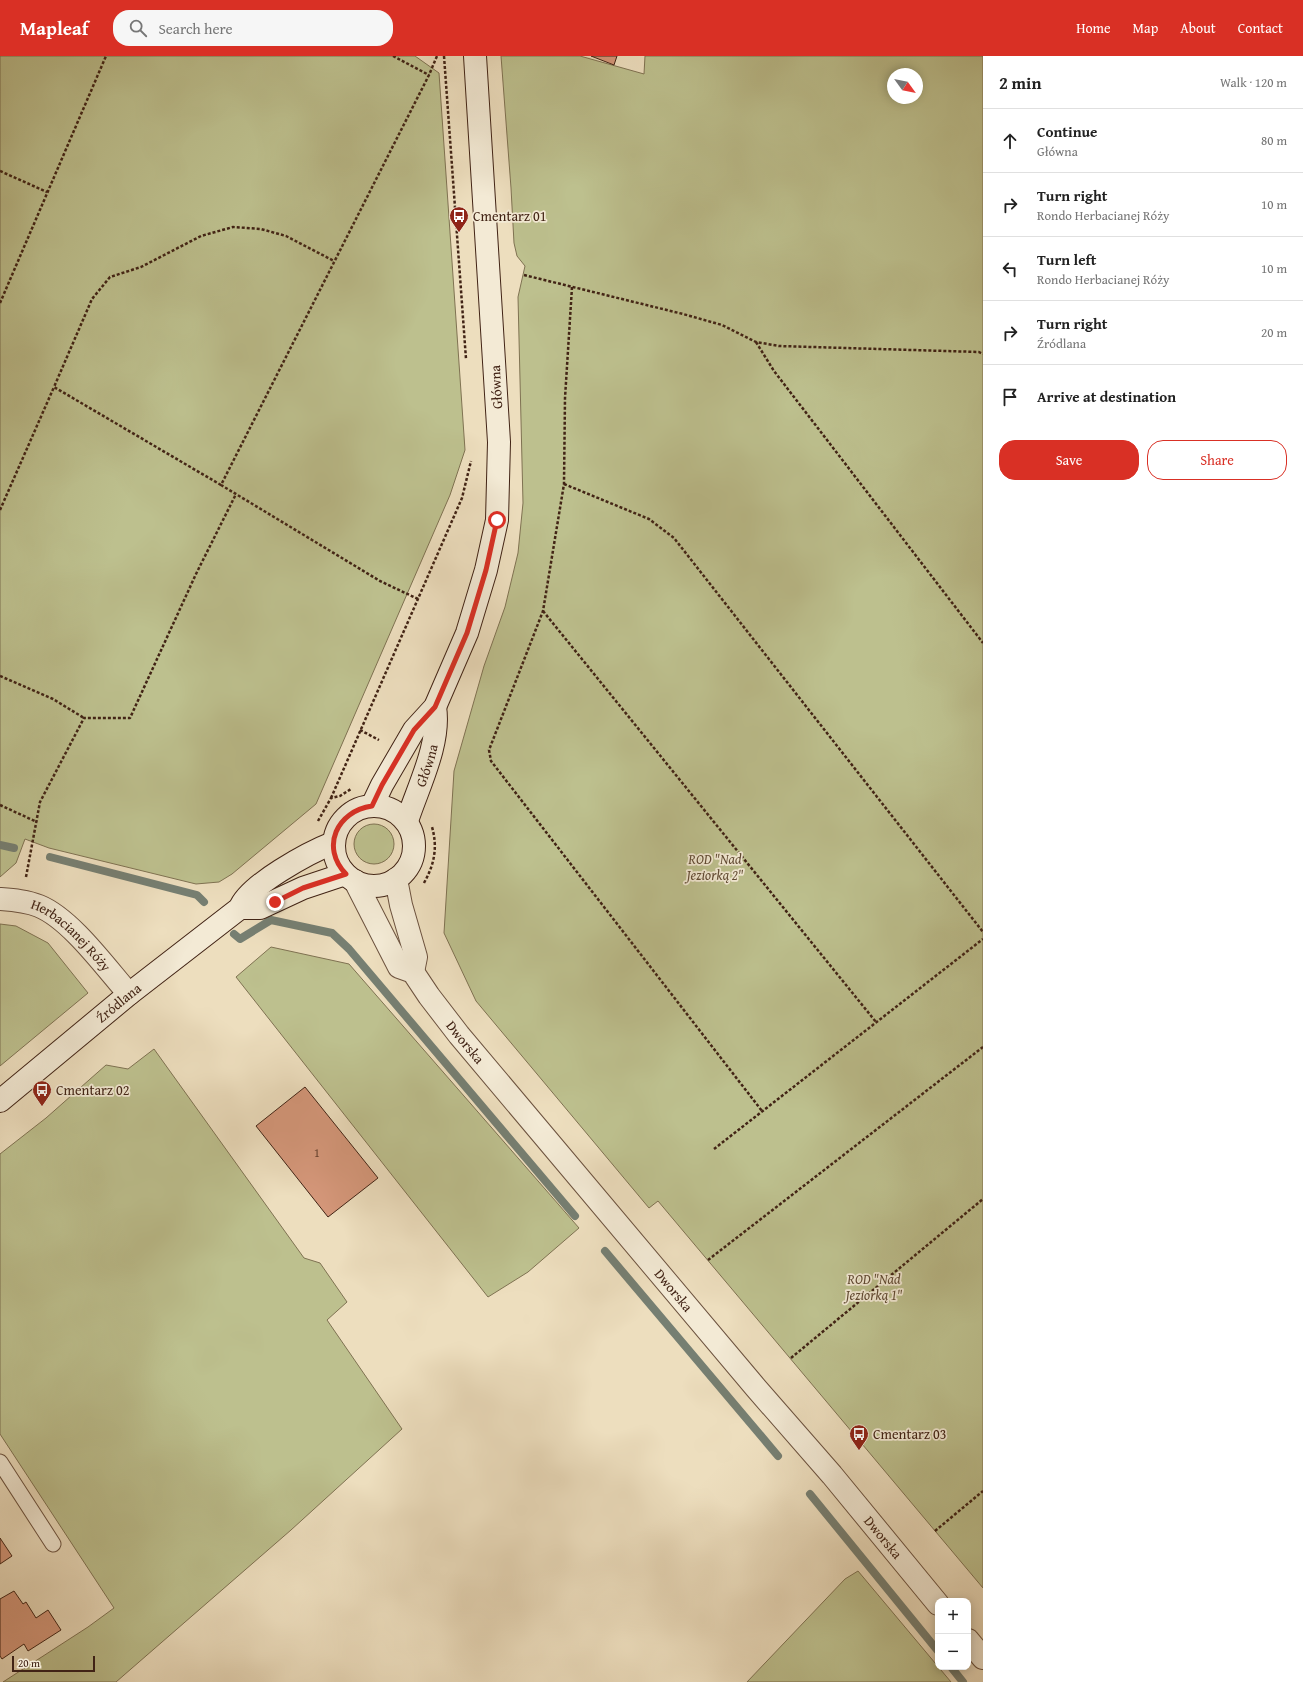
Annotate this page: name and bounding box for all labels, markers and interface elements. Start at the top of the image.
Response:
search box [113,10,393,46]
text: Mapleaf [20,14,89,42]
icon: search [127,17,149,39]
text: Search here [159,18,233,39]
text: Home [1076,18,1111,38]
text: Map [1133,18,1158,38]
text: About [1180,18,1216,38]
text: Contact [1238,18,1283,38]
north arrow [887,68,923,104]
text: 2 min [999,70,1041,95]
text: Walk · 120 m [1220,73,1287,92]
text: Continue [1037,121,1098,142]
icon: ahead [999,130,1021,152]
text: 80 m [1261,131,1287,150]
text: Główna [1037,142,1078,161]
text: Turn right [1037,185,1108,206]
icon: right [999,194,1021,216]
text: 10 m [1261,195,1287,214]
bus stop icon: Cmentarz 01 [448,205,470,233]
place label: Cmentarz 01 [473,206,547,226]
text: Rondo Herbacianej Róży [1037,206,1169,225]
text: Turn left [1037,249,1096,270]
icon: left [999,258,1021,280]
text: 10 m [1261,259,1287,278]
text: Rondo Herbacianej Róży [1037,270,1169,289]
text: Turn right [1037,313,1108,334]
icon: right [999,322,1021,344]
text: 20 m [1261,323,1287,342]
text: Źródlana [1037,334,1086,353]
street label: Główna [485,364,507,409]
icon: arrive [999,386,1021,408]
text: Arrive at destination [1037,386,1176,407]
button: Save [999,440,1139,480]
button: Share [1147,440,1287,480]
route start [488,511,506,529]
street label: Główna [410,742,443,790]
park label: ROD "Nad Jeziorką 2" [685,849,744,885]
route end [266,893,284,911]
street label: Herbacianej Róży [28,894,116,976]
street label: Źródlana [92,978,146,1027]
street label: Dworska [441,1016,489,1068]
bus stop icon: Cmentarz 02 [31,1079,53,1107]
place label: Cmentarz 02 [56,1080,130,1100]
house number: 1 [314,1144,320,1161]
street label: Dworska [650,1264,698,1316]
park label: ROD "Nad Jeziorką 1" [844,1269,903,1305]
bus stop icon: Cmentarz 03 [848,1423,870,1451]
place label: Cmentarz 03 [873,1424,947,1444]
street label: Dworska [859,1511,907,1563]
map controls [935,1598,971,1670]
button: + [935,1598,971,1634]
button: − [935,1634,971,1670]
scale bar [12,1654,95,1673]
text: 20 m [18,1655,40,1671]

